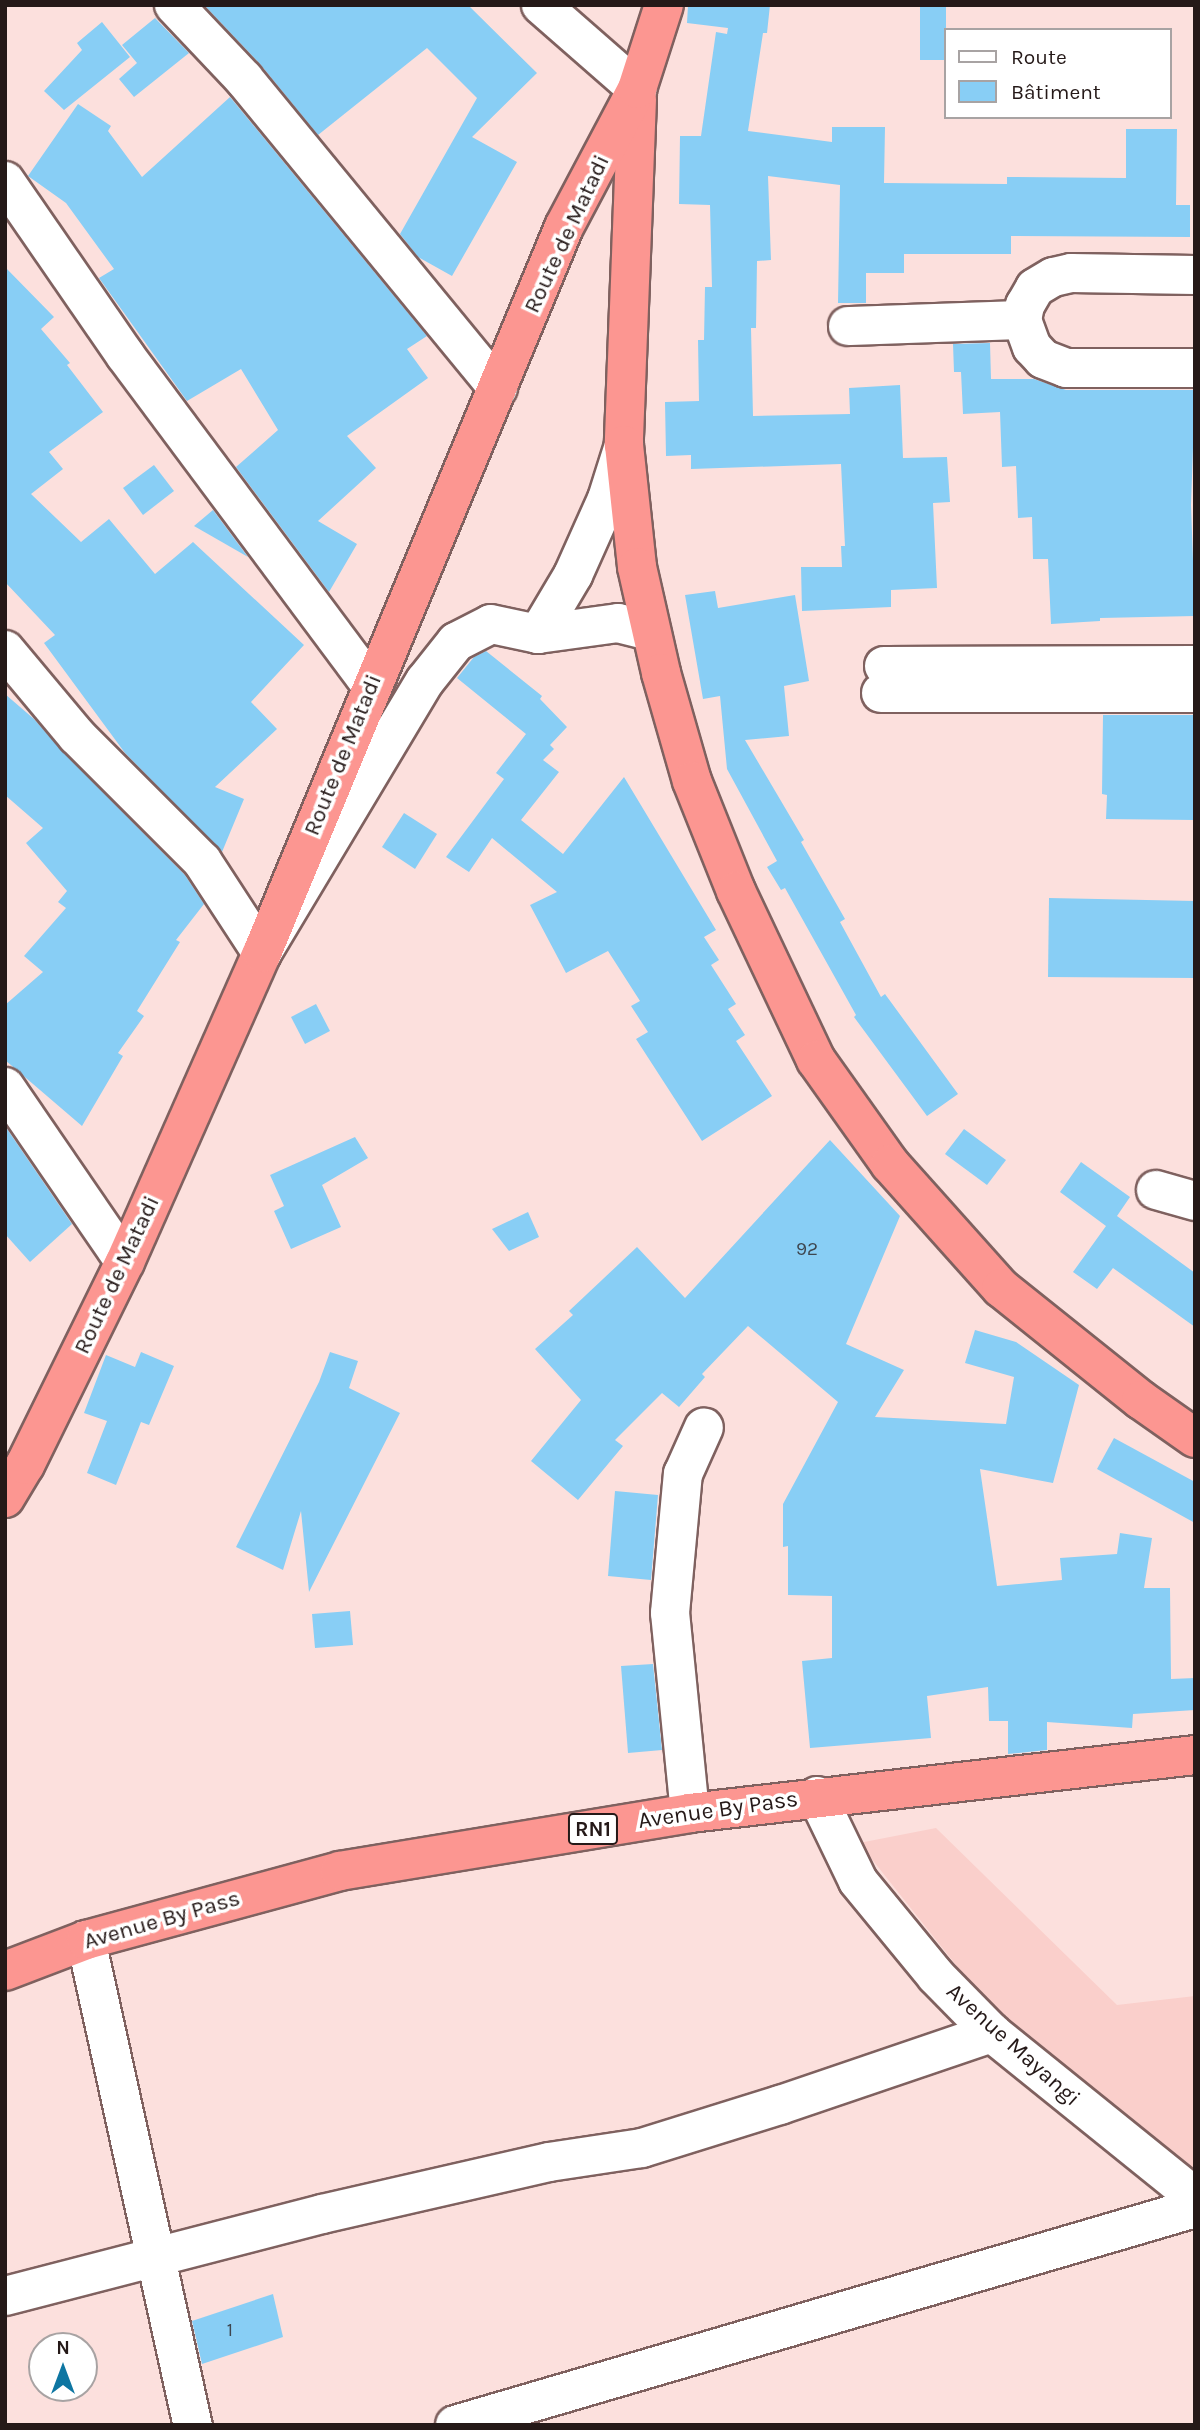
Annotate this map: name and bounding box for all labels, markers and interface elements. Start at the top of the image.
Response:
legend [944,28,1172,119]
text: Route [1011,45,1067,69]
text: Bâtiment [1011,80,1101,104]
street label: Route de Matadi [518,151,616,317]
street label: Route de Matadi [298,670,388,840]
street label: Route de Matadi [68,1192,166,1358]
house number: 92 [796,1239,818,1261]
street label: Avenue By Pass [636,1785,800,1835]
road number: RN1 [567,1812,619,1846]
street label: Avenue By Pass [81,1885,243,1955]
street label: Avenue Mayangi [940,1978,1086,2112]
house number: 1 [227,2320,233,2342]
north arrow [28,2332,98,2402]
text: N [56,2337,70,2359]

